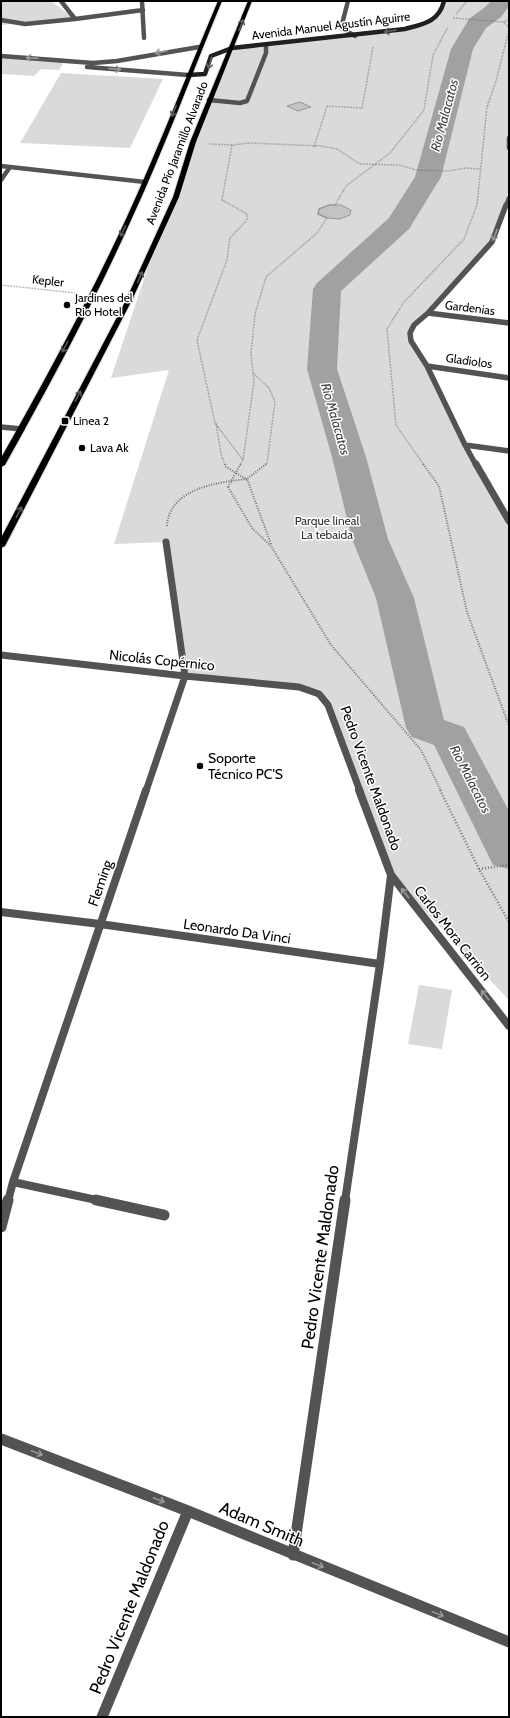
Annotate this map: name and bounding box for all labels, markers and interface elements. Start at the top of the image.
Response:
street label: Avenida Manuel Agustín Aguirre [251,8,411,43]
one-way arrow [237,19,245,31]
one-way arrow [384,27,397,35]
one-way arrow [154,48,167,56]
one-way arrow [26,55,39,62]
one-way arrow [205,56,213,69]
one-way arrow [108,66,121,73]
water label: Rio Malacatos [427,77,461,153]
street label: Avenida Pío Jaramillo Alvarado [142,79,211,227]
one-way arrow [169,105,177,117]
one-way arrow [119,224,126,236]
one-way arrow [491,228,499,240]
street label: Kepler [31,271,65,290]
one-way arrow [137,272,144,284]
place label: Jardines del Rio Hotel [74,290,133,319]
street label: Gardenias [444,297,496,318]
marker: Jardines del Rio Hotel [62,300,72,310]
one-way arrow [61,341,68,353]
street label: Gladiolos [445,350,493,371]
water label: Rio Malacatos [318,381,354,457]
one-way arrow [75,390,83,402]
place label: Linea 2 [73,413,109,428]
marker: Linea 2 [60,416,70,426]
place label: Lava Ak [90,440,129,455]
marker: Lava Ak [77,443,87,453]
one-way arrow [16,506,23,518]
park label: Parque lineal La tebaida [295,513,360,542]
street label: Nicolás Copérnico [108,646,216,675]
street label: Pedro Vicente Maldonado [336,703,406,853]
water label: Rio Malacatos [447,742,495,816]
place label: Soporte Técnico PC'S [208,749,283,783]
marker: Soporte Técnico PC'S [195,761,205,771]
street label: Fleming [84,857,117,909]
street label: Carlos Mora Carrion [410,882,496,984]
one-way arrow [401,887,409,898]
street label: Leonardo Da Vinci [182,915,292,947]
one-way arrow [481,990,489,1001]
street label: Pedro Vicente Maldonado [297,1164,343,1350]
one-way arrow [31,1449,43,1457]
one-way arrow [152,1496,164,1504]
street label: Adam Smith [217,1497,307,1551]
street label: Pedro Vicente Maldonado [85,1517,173,1697]
one-way arrow [311,1562,323,1569]
one-way arrow [432,1610,444,1618]

